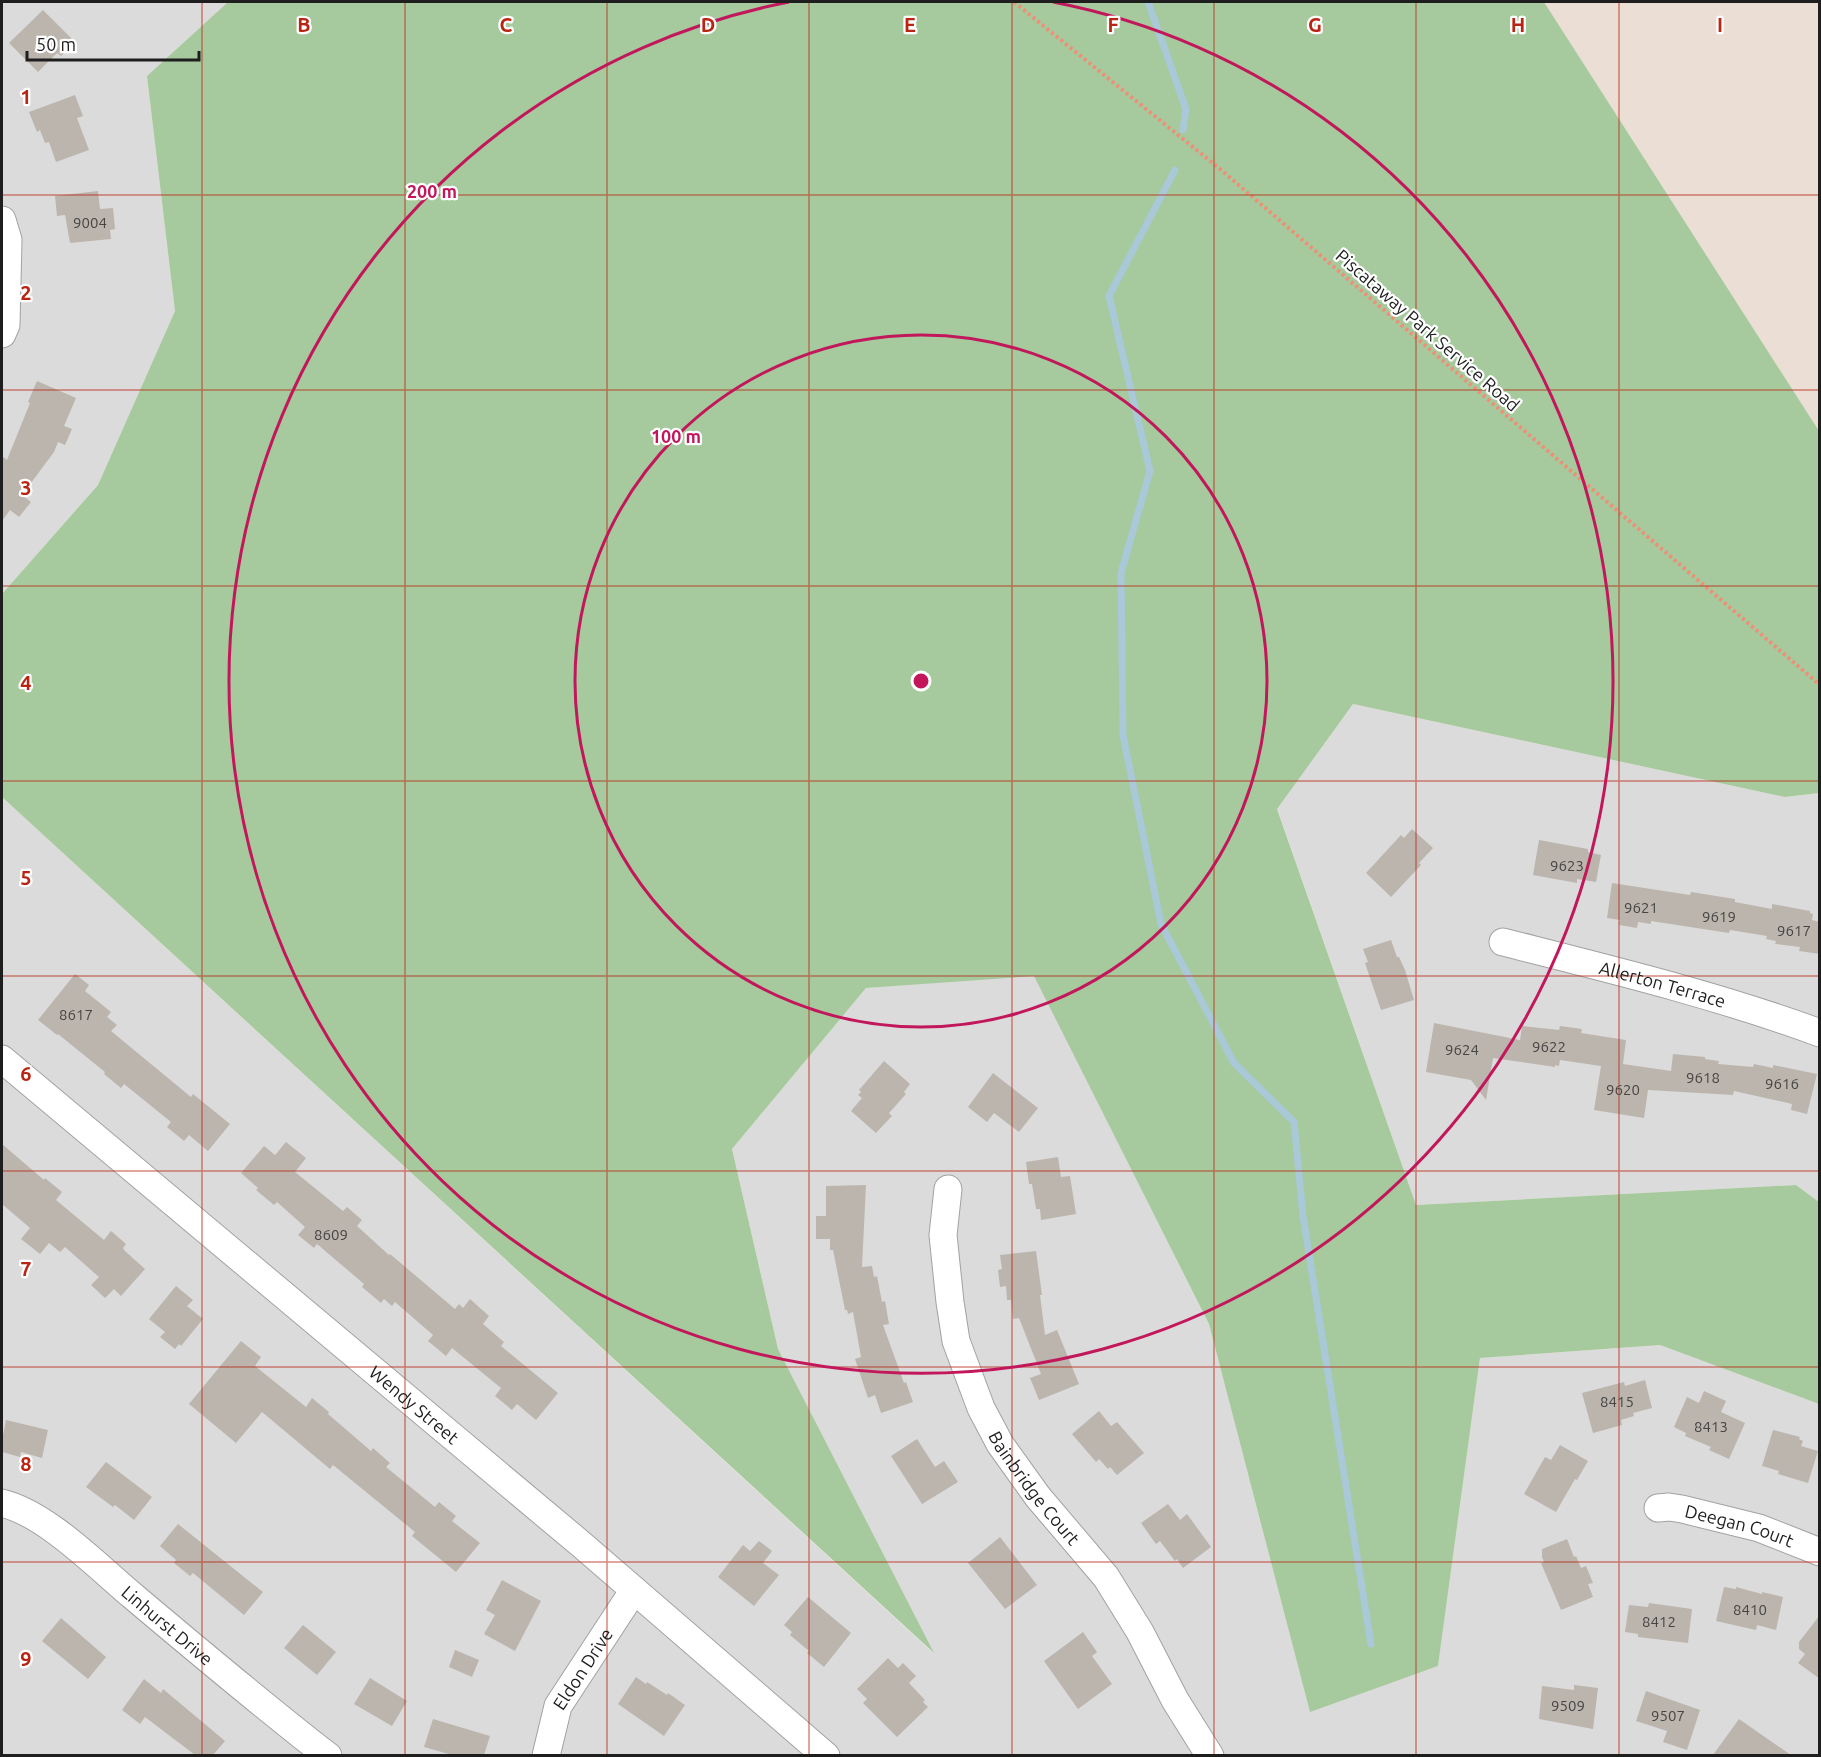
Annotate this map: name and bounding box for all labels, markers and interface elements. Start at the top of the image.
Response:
text: B [297,13,311,36]
text: C [500,13,513,36]
text: D [701,13,715,36]
text: E [904,13,916,36]
text: F [1107,13,1119,36]
text: G [1308,13,1322,36]
text: H [1511,13,1525,36]
text: I [1717,13,1723,36]
scale bar [27,24,200,62]
text: 50 m [36,34,76,54]
text: 1 [20,85,32,108]
text: 200 m [407,181,457,201]
house number: 9004 [73,214,107,231]
street label: Piscataway Park Service Road [1332,245,1524,415]
text: 2 [20,281,32,304]
text: 100 m [651,426,701,446]
text: 3 [20,476,32,499]
text: 4 [20,671,32,694]
centre of rings [911,671,931,691]
house number: 9623 [1550,857,1584,874]
text: 5 [20,866,32,889]
house number: 9621 [1624,899,1658,916]
house number: 9619 [1702,908,1736,925]
house number: 9617 [1777,922,1811,939]
street label: Allerton Terrace [1597,957,1728,1011]
house number: 8617 [59,1006,93,1023]
house number: 9622 [1532,1038,1566,1055]
house number: 9624 [1445,1041,1479,1058]
text: 6 [20,1062,32,1085]
house number: 9618 [1686,1069,1720,1086]
house number: 9616 [1765,1075,1799,1092]
house number: 9620 [1606,1081,1640,1098]
house number: 8609 [314,1226,348,1243]
text: 7 [20,1257,32,1280]
street label: Wendy Street [366,1361,463,1448]
house number: 8415 [1600,1393,1634,1410]
house number: 8413 [1694,1418,1728,1435]
street label: Bainbridge Court [985,1428,1084,1549]
text: 8 [20,1452,32,1475]
street label: Deegan Court [1683,1500,1797,1551]
street label: Linhurst Drive [118,1581,217,1669]
house number: 8410 [1733,1601,1767,1618]
house number: 8412 [1642,1613,1676,1630]
street label: Eldon Drive [549,1624,616,1713]
text: 9 [20,1647,32,1670]
house number: 9509 [1551,1697,1585,1714]
house number: 9507 [1651,1707,1685,1724]

